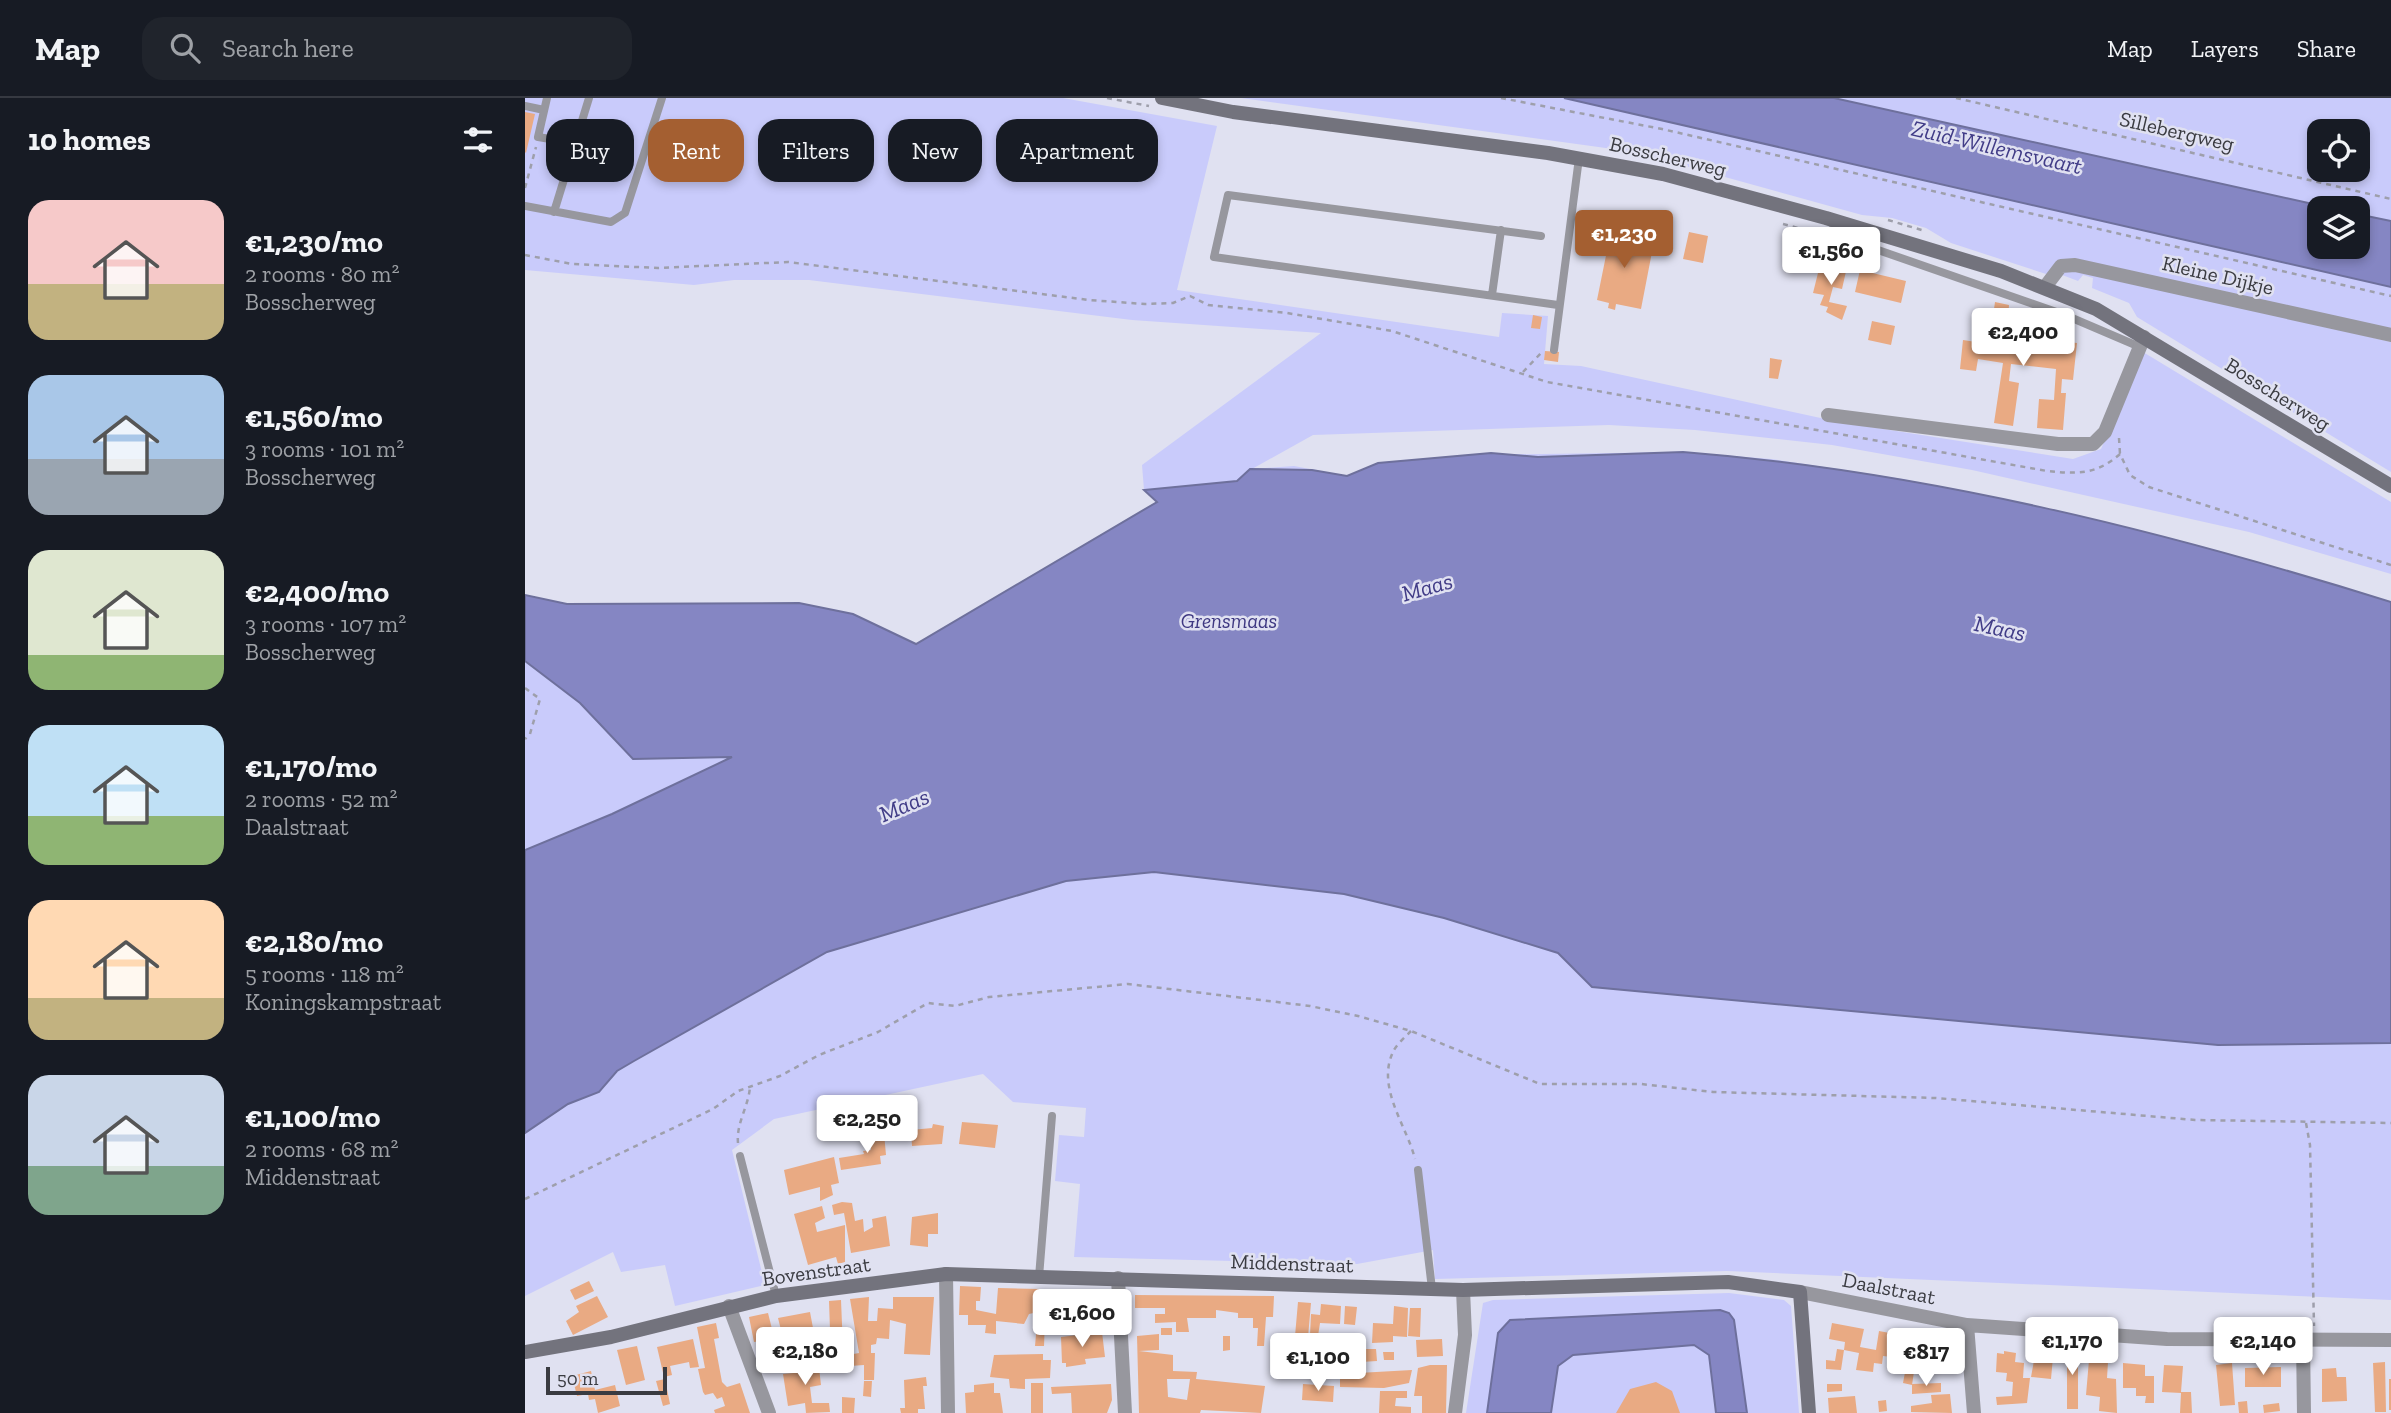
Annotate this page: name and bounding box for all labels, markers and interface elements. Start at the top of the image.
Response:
search box [142,17,632,80]
text: Map [35,29,100,68]
icon: search [166,29,204,67]
text: Search here [222,32,354,64]
text: Map [2107,34,2153,63]
text: Layers [2191,34,2259,63]
text: Share [2297,34,2356,63]
street label: Sillebergweg [2117,106,2237,156]
water label: Zuid-Willemsvaart [1909,114,2085,180]
chip: Buy [546,119,634,182]
chip: Rent [648,119,744,182]
chip: Filters [758,119,874,182]
chip: New [888,119,982,182]
chip: Apartment [996,119,1158,182]
map controls [2307,119,2370,259]
button: locate [2307,119,2370,182]
icon: filters [459,121,497,159]
text: 10 homes [28,122,151,158]
street label: Bosscherweg [1607,130,1729,182]
button: layers [2307,196,2370,259]
pin: €1,230 [1567,211,1681,270]
text: €1,230 [1591,219,1657,247]
text: €1,230/mo [245,224,383,260]
icon: home [84,228,168,312]
pin: €1,560 [1774,228,1888,287]
text: €1,560 [1798,236,1864,264]
street label: Kleine Dijkje [2160,250,2276,301]
text: 2 rooms · 80 m² [245,260,399,288]
text: Bosscherweg [245,288,376,316]
pin: €2,400 [1966,308,2080,368]
text: €2,400 [1988,317,2058,345]
street label: Bosscherweg [2221,352,2336,436]
text: €1,560/mo [245,399,383,435]
icon: home [84,403,168,487]
text: 3 rooms · 101 m² [245,435,404,463]
text: Bosscherweg [245,463,376,491]
water label: Maas [1398,566,1456,608]
text: €2,400/mo [245,574,389,610]
icon: home [84,578,168,662]
park label: Grensmaas [1181,608,1277,633]
water label: Maas [1972,609,2028,647]
text: 3 rooms · 107 m² [245,610,406,638]
text: Bosscherweg [245,638,376,666]
text: €1,170/mo [245,749,377,785]
icon: home [84,753,168,837]
water label: Maas [875,782,933,828]
text: 2 rooms · 52 m² [245,785,397,813]
text: Daalstraat [245,813,348,841]
text: €2,180/mo [245,924,383,960]
icon: home [84,928,168,1012]
text: 5 rooms · 118 m² [245,960,404,988]
text: Koningskampstraat [245,988,441,1016]
pin: €2,250 [810,1096,924,1155]
text: €1,100/mo [245,1099,380,1135]
icon: home [84,1103,168,1187]
text: €2,250 [833,1104,901,1132]
text: 2 rooms · 68 m² [245,1135,398,1163]
text: Middenstraat [245,1163,380,1191]
street label: Middenstraat [1230,1248,1354,1278]
street label: Bovenstraat [760,1251,872,1291]
street label: Daalstraat [1840,1267,1938,1309]
pin: €1,600 [1025,1290,1139,1349]
text: €1,600 [1049,1298,1115,1326]
pin: €1,170 [2015,1318,2129,1377]
pin: €2,140 [2206,1318,2320,1377]
text: €1,170 [2041,1326,2103,1354]
text: €2,140 [2230,1326,2296,1354]
pin: €2,180 [748,1328,862,1387]
pin: €817 [1885,1328,1967,1388]
pin: €1,100 [1261,1334,1375,1393]
text: €2,180 [772,1336,838,1364]
text: €817 [1903,1337,1949,1365]
text: €1,100 [1286,1342,1350,1370]
scale bar [546,1364,667,1396]
text: 50 m [557,1367,598,1390]

